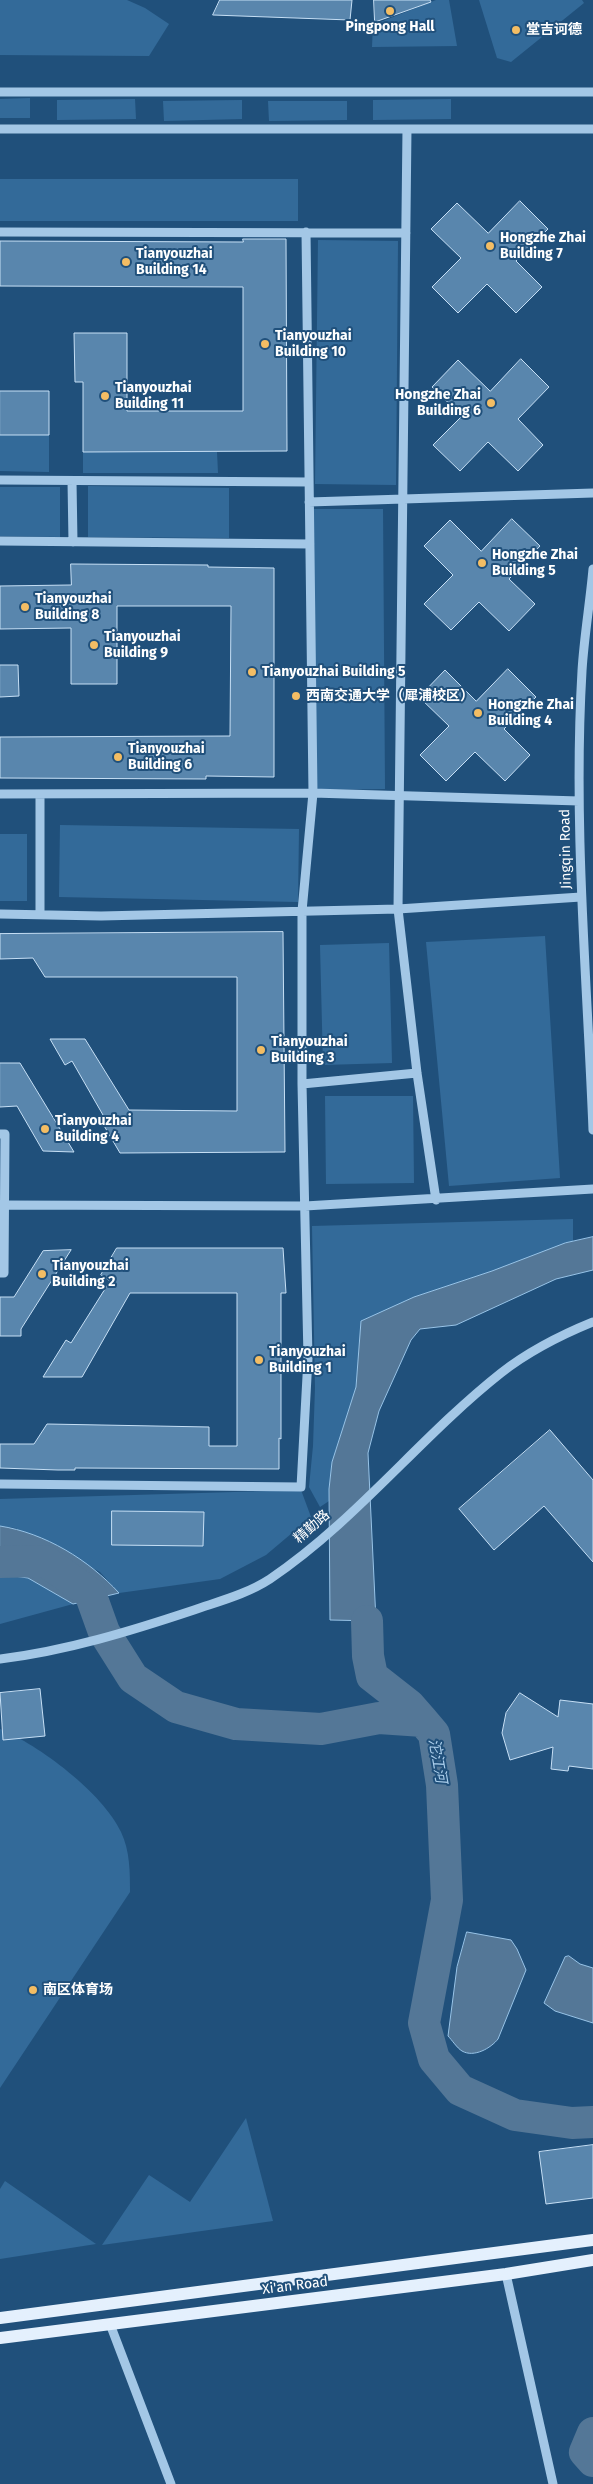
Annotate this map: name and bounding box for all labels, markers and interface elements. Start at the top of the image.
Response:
marker: Pingpong Hall [384,5,396,17]
place label: Pingpong Hall [346,19,434,35]
place label: 堂吉诃德 [526,22,582,38]
marker: 堂吉诃德 [510,24,522,36]
place label: Hongzhe Zhai Building 7 [500,230,586,262]
marker: Hongzhe Zhai Building 7 [484,240,496,252]
place label: Tianyouzhai Building 14 [136,246,213,278]
marker: Tianyouzhai Building 14 [120,256,132,268]
place label: Tianyouzhai Building 10 [275,328,352,361]
marker: Tianyouzhai Building 10 [259,338,271,350]
place label: Tianyouzhai Building 11 [115,380,192,412]
place label: Hongzhe Zhai Building 6 [395,387,481,420]
marker: Tianyouzhai Building 11 [99,390,111,402]
marker: Hongzhe Zhai Building 6 [485,397,497,409]
place label: Hongzhe Zhai Building 5 [492,547,578,580]
marker: Hongzhe Zhai Building 5 [476,557,488,569]
place label: Tianyouzhai Building 8 [35,591,112,624]
marker: Tianyouzhai Building 8 [19,601,31,613]
place label: Tianyouzhai Building 9 [104,629,181,662]
marker: Tianyouzhai Building 9 [88,639,100,651]
place label: Tianyouzhai Building 5 [262,664,406,680]
marker: Tianyouzhai Building 5 [246,666,258,678]
place label: 西南交通大学（犀浦校区） [306,688,474,704]
marker: 西南交通大学（犀浦校区） [290,690,302,702]
place label: Hongzhe Zhai Building 4 [488,697,574,730]
marker: Hongzhe Zhai Building 4 [472,707,484,719]
place label: Tianyouzhai Building 6 [128,741,205,774]
marker: Tianyouzhai Building 6 [112,751,124,763]
street label: Jingqin Road [557,809,575,889]
place label: Tianyouzhai Building 3 [271,1034,348,1066]
marker: Tianyouzhai Building 3 [255,1044,267,1056]
place label: Tianyouzhai Building 4 [55,1113,132,1146]
marker: Tianyouzhai Building 4 [39,1123,51,1135]
place label: Tianyouzhai Building 2 [52,1258,129,1290]
marker: Tianyouzhai Building 2 [36,1268,48,1280]
place label: Tianyouzhai Building 1 [269,1344,346,1376]
marker: Tianyouzhai Building 1 [253,1354,265,1366]
street label: 精勤路 [291,1507,333,1547]
water label: 沱江河 [424,1737,450,1785]
place label: 南区体育场 [43,1982,113,1998]
marker: 南区体育场 [27,1984,39,1996]
street label: Xi'an Road [261,2274,329,2298]

